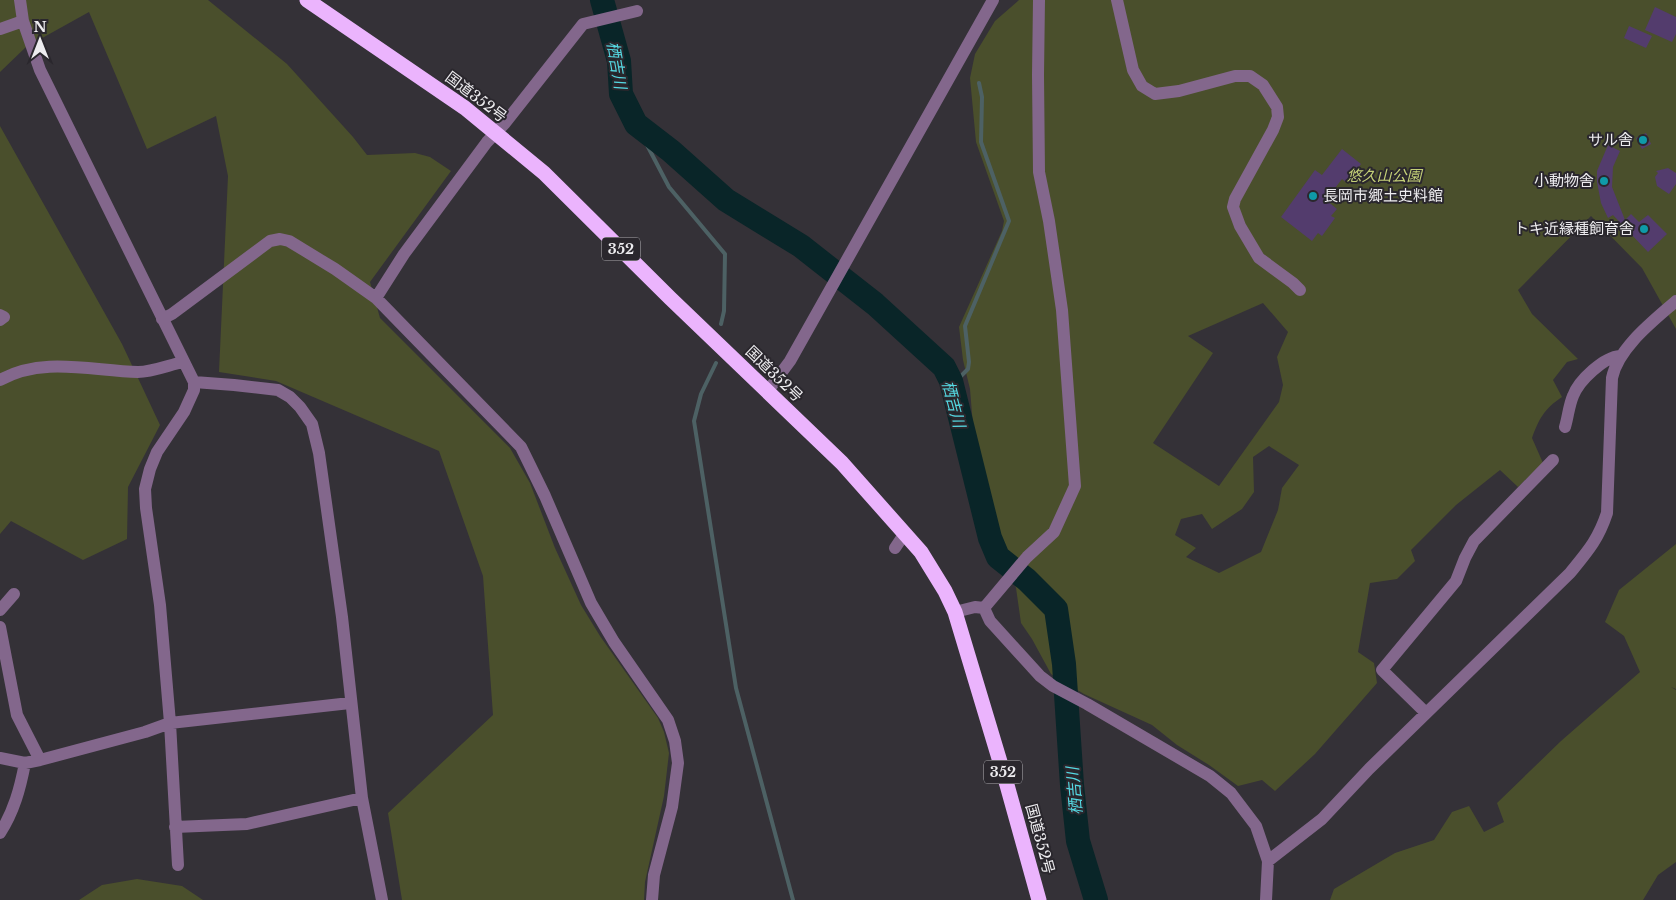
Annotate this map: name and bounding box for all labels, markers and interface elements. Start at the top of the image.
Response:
north arrow [15,15,65,65]
text: N [33,18,47,36]
water label: 栖吉川 [603,40,631,92]
street label: 国道352号 [442,67,511,126]
place label: サル舎 [1588,130,1633,149]
marker: サル舎 [1637,134,1649,146]
park label: 悠久山公園 [1346,166,1423,185]
place label: 小動物舎 [1534,171,1594,190]
marker: 小動物舎 [1598,175,1610,187]
place label: 長岡市郷土史料館 [1323,186,1443,205]
marker: 長岡市郷土史料館 [1307,190,1319,202]
place label: トキ近縁種飼育舎 [1514,219,1634,238]
marker: トキ近縁種飼育舎 [1638,223,1650,235]
road number: 352 [602,238,640,260]
street label: 国道352号 [742,342,807,405]
water label: 栖吉川 [938,378,970,432]
road number: 352 [984,760,1022,784]
water label: 栖吉川 [1062,764,1086,816]
street label: 国道352号 [1022,802,1059,876]

